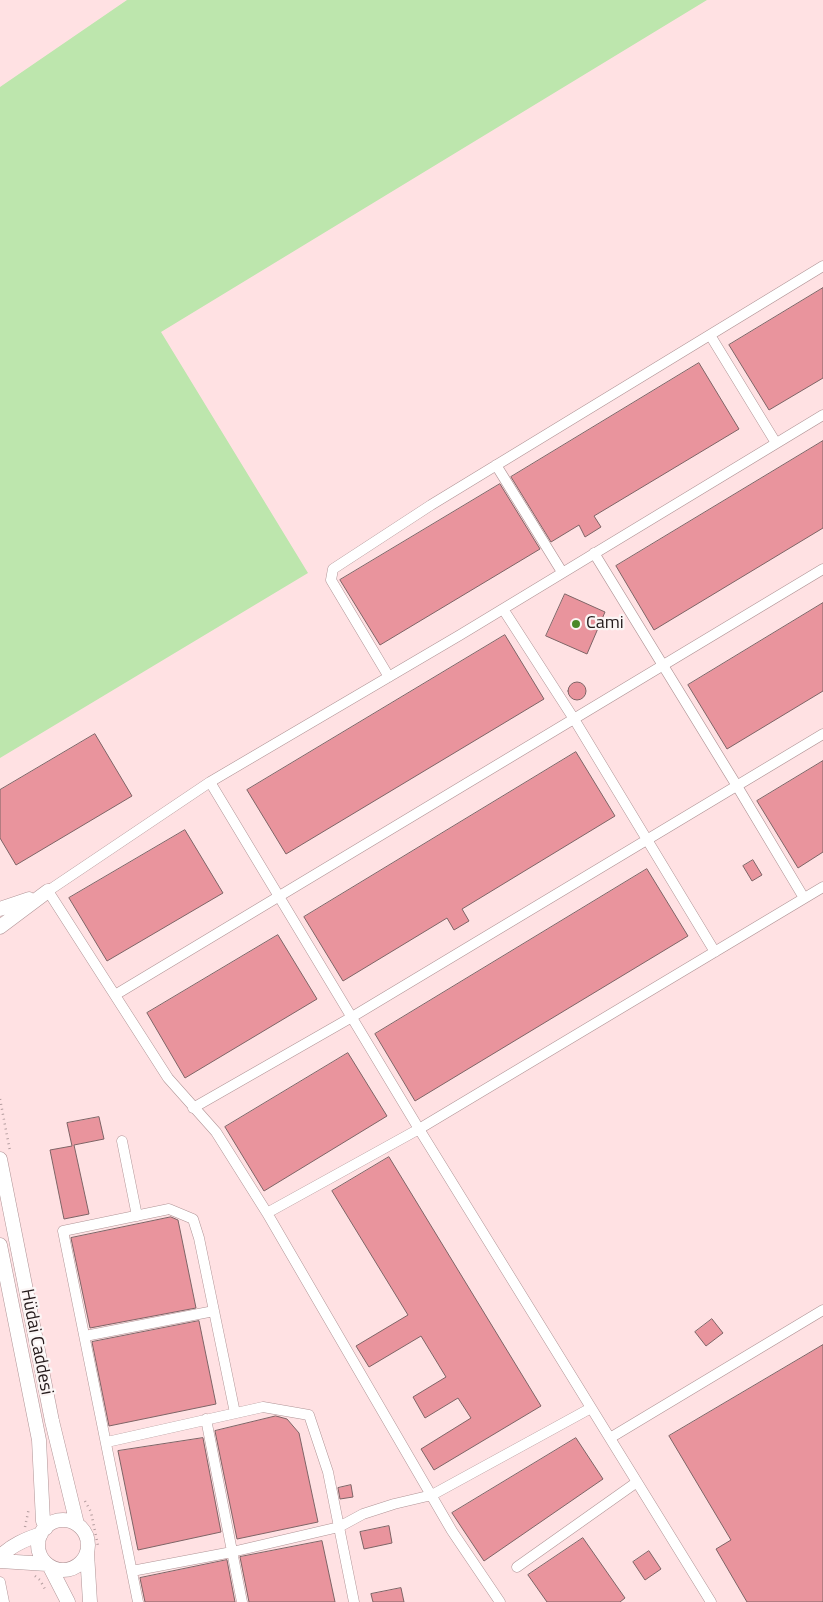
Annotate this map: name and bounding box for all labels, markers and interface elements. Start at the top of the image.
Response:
place label: Cami [586,613,624,635]
marker: Cami [570,618,582,630]
street label: Hüdai Caddesi [15,1287,57,1397]

